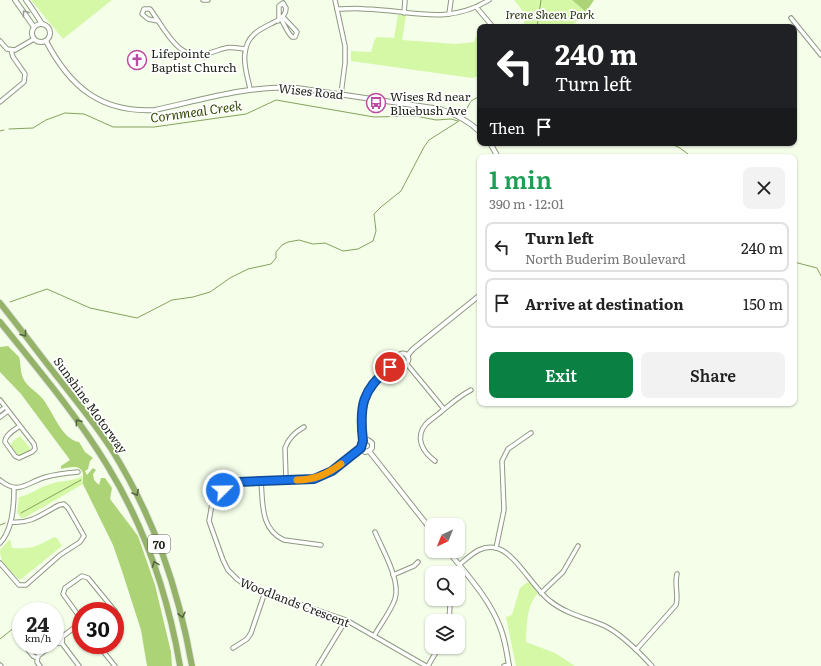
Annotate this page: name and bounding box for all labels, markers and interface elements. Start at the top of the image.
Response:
park label: Irene Sheen Park [505,5,595,23]
one-way arrow [22,10,30,17]
text: 240 m [555,32,638,74]
icon: left [489,40,541,92]
place label: Lifepointe Baptist Church [151,44,237,76]
church icon: Lifepointe Baptist Church [126,49,148,71]
text: Turn left [555,70,632,97]
street label: Wises Road [278,79,345,103]
place label: Wises Rd near Bluebush Ave [390,87,471,119]
bus stop icon: Wises Rd near Bluebush Ave [365,92,387,114]
water label: Cornmeal Creek [149,95,244,127]
text: Then [489,116,525,139]
icon: arrive [533,116,555,138]
text: 1 min [489,161,552,196]
button: close [743,167,785,209]
text: 390 m · 12:01 [489,194,564,213]
text: Turn left [525,226,594,249]
icon: left [491,236,513,258]
text: 240 m [741,236,783,259]
text: North Buderim Boulevard [525,249,686,268]
icon: arrive [491,292,513,314]
text: Arrive at destination [525,292,684,315]
text: 150 m [743,292,783,315]
one-way arrow [19,329,26,336]
pin [373,350,407,384]
button: Exit [489,352,633,398]
button: Share [641,352,785,398]
street label: Sunshine Motorway [50,353,132,457]
icon: arrive [379,356,401,378]
one-way arrow [76,420,83,427]
position arrow [202,469,244,511]
one-way arrow [132,489,139,496]
north arrow [425,518,465,558]
map controls [425,518,465,654]
road number: 70 [148,535,170,553]
one-way arrow [151,561,159,568]
button: search [425,566,465,606]
street label: Woodlands Crescent [237,573,353,631]
speed limit sign: 30 [72,602,124,654]
text: 24 [27,608,49,638]
one-way arrow [178,611,186,618]
button: layers [425,614,465,654]
text: km/h [25,630,51,645]

